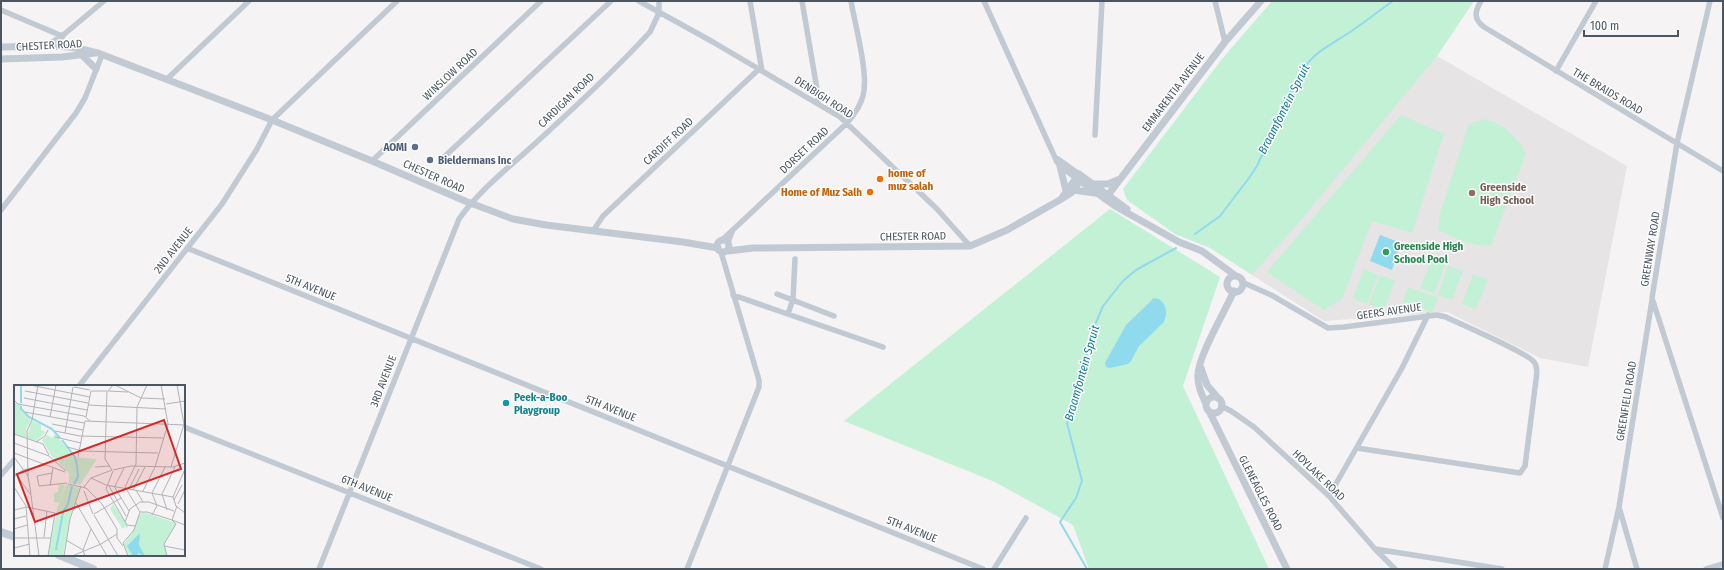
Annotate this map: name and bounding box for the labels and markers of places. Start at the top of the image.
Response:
place label: AOMI [382,141,407,154]
marker: AOMI [410,142,420,152]
place label: Bieldermans Inc [438,154,512,167]
marker: Bieldermans Inc [425,155,435,165]
place label: home of muz salah [888,167,934,193]
marker: home of muz salah [875,174,885,184]
place label: Greenside High School [1480,181,1535,207]
place label: Home of Muz Salh [781,186,862,199]
marker: Home of Muz Salh [865,187,875,197]
marker: Greenside High School [1467,188,1477,198]
place label: Greenside High School Pool [1394,240,1464,266]
marker: Greenside High School Pool [1381,247,1391,257]
place label: Peek-a-Boo Playgroup [514,391,568,417]
marker: Peek-a-Boo Playgroup [501,398,511,408]

